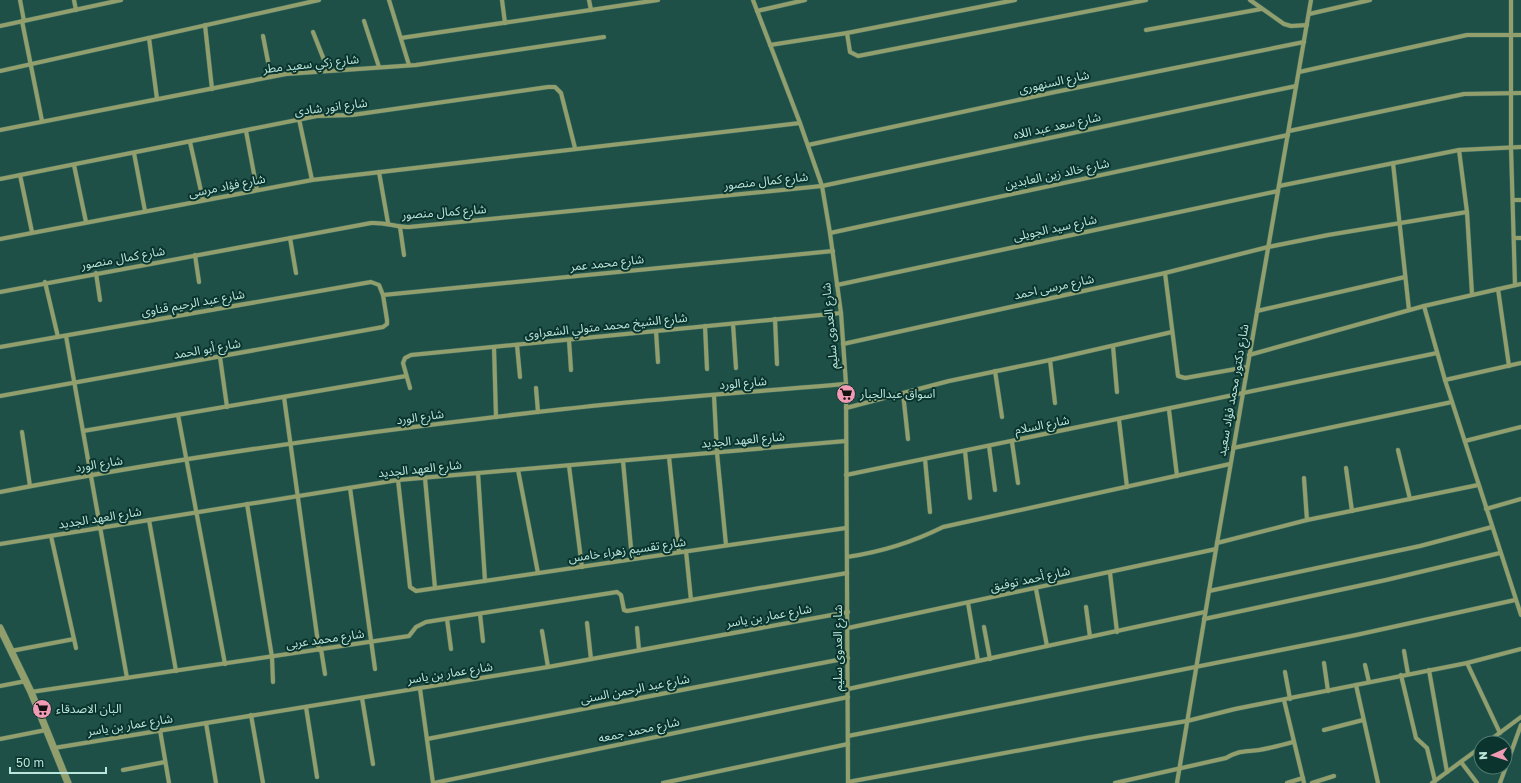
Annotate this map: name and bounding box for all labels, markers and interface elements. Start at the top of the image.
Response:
street label: شارع زكي سعيد مطر [261,51,360,79]
street label: شارع السنهورى [1017,67,1091,98]
street label: شارع انور شادى [294,95,368,120]
street label: شارع سعد عبد اللاه [1012,109,1102,144]
street label: شارع خالد زين العابدين [1003,155,1111,194]
street label: شارع كمال منصور [722,169,809,194]
street label: شارع فؤاد مرسى [187,171,267,202]
street label: شارع كمال منصور [400,201,487,224]
street label: شارع سيد الجويلى [1012,211,1098,246]
street label: شارع كمال منصور [79,243,166,274]
street label: شارع محمد عمر [568,251,645,276]
street label: شارع مرسى احمد [1012,271,1096,304]
street label: شارع العدوى سليم [818,282,843,370]
street label: شارع عبد الرحيم قناوى [140,286,246,321]
street label: شارع الشيخ محمد متولي الشعراوى [524,309,688,344]
street label: شارع دكتور محمد فؤاد سعيد [1213,323,1253,458]
street label: شارع أبو الحمد [172,335,242,364]
street label: شارع الورد [718,373,768,394]
supermarket icon: اسواق عبدالجبار [835,383,857,405]
place label: اسواق عبدالجبار [859,386,935,401]
street label: شارع الورد [395,406,445,429]
street label: شارع السلام [1013,412,1071,439]
street label: شارع العهد الجديد [700,428,786,453]
street label: شارع الورد [74,452,124,477]
street label: شارع العهد الجديد [377,457,463,482]
street label: شارع العهد الجديد [57,504,143,533]
street label: شارع تقسيم زهراء خامس [567,534,687,567]
street label: شارع أحمد توفيق [989,563,1072,596]
street label: شارع عمار بن ياسر [724,601,813,633]
street label: شارع العدوى سليم [830,605,847,691]
street label: شارع محمد عربى [285,626,365,653]
street label: شارع عمار بن ياسر [405,658,494,689]
street label: شارع عبد الرحمن السنى [579,671,691,708]
supermarket icon: البان الاصدقاء [31,698,53,720]
place label: البان الاصدقاء [56,701,122,716]
street label: شارع عمار بن ياسر [85,710,174,741]
street label: شارع محمد جمعه [597,714,681,747]
north arrow [1473,735,1513,775]
scale bar [10,749,106,775]
text: N [1476,751,1489,760]
text: 50 m [16,755,44,770]

